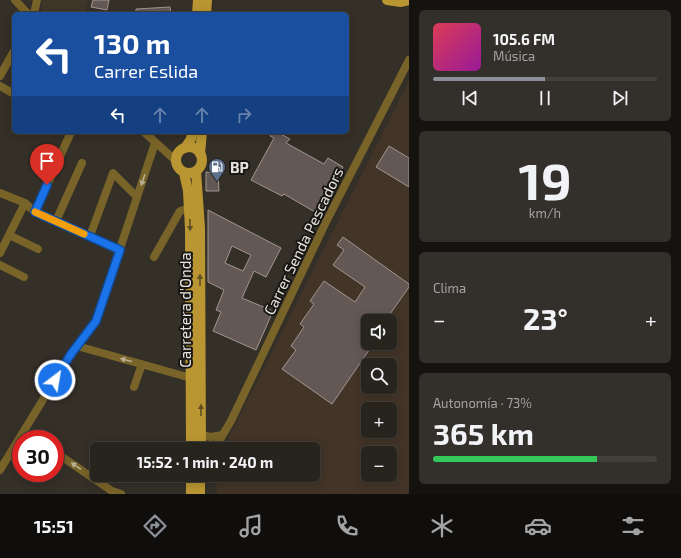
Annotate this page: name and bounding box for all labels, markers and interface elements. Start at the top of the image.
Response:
text: 130 m [94,26,170,60]
icon: left [28,28,80,80]
text: 105.6 FM [493,30,555,48]
text: Música [493,48,535,64]
text: Carrer Eslida [94,60,198,82]
icon: previous [459,87,481,109]
icon: pause [534,87,556,109]
icon: next [609,87,631,109]
icon: left [107,104,129,126]
icon: ahead [149,104,171,126]
icon: ahead [191,104,213,126]
icon: right [233,104,255,126]
pin [30,144,64,185]
text: 19 [518,148,572,210]
icon: arrive [36,150,58,172]
fuel station icon: BP [207,157,227,182]
place label: BP [230,158,249,176]
street label: Carrer Senda Pescadors [259,164,347,318]
one-way arrow [139,174,145,186]
text: km/h [529,205,561,221]
one-way arrow [187,219,193,232]
street label: Carretera d'Onda [176,252,194,368]
one-way arrow [197,273,203,286]
text: Clima [433,280,466,296]
text: 23° [523,300,568,336]
text: − [433,306,446,332]
text: + [645,306,657,332]
map controls [361,314,397,482]
button: sound [361,314,397,350]
one-way arrow [120,357,132,363]
button: search [361,358,397,394]
position arrow [34,359,76,401]
text: Autonomía · 73% [433,395,532,411]
button: + [361,402,397,438]
one-way arrow [198,403,204,416]
text: 365 km [433,415,534,451]
speed limit sign: 30 [12,430,64,482]
button: − [361,446,397,482]
text: 15:52 · 1 min · 240 m [137,453,273,471]
one-way arrow [70,463,82,470]
icon: directions [141,512,169,540]
icon: music [237,512,265,540]
icon: phone [333,512,361,540]
icon: climate [428,512,456,540]
icon: car [524,512,552,540]
icon: filters [619,512,647,540]
text: 15:51 [34,515,74,537]

